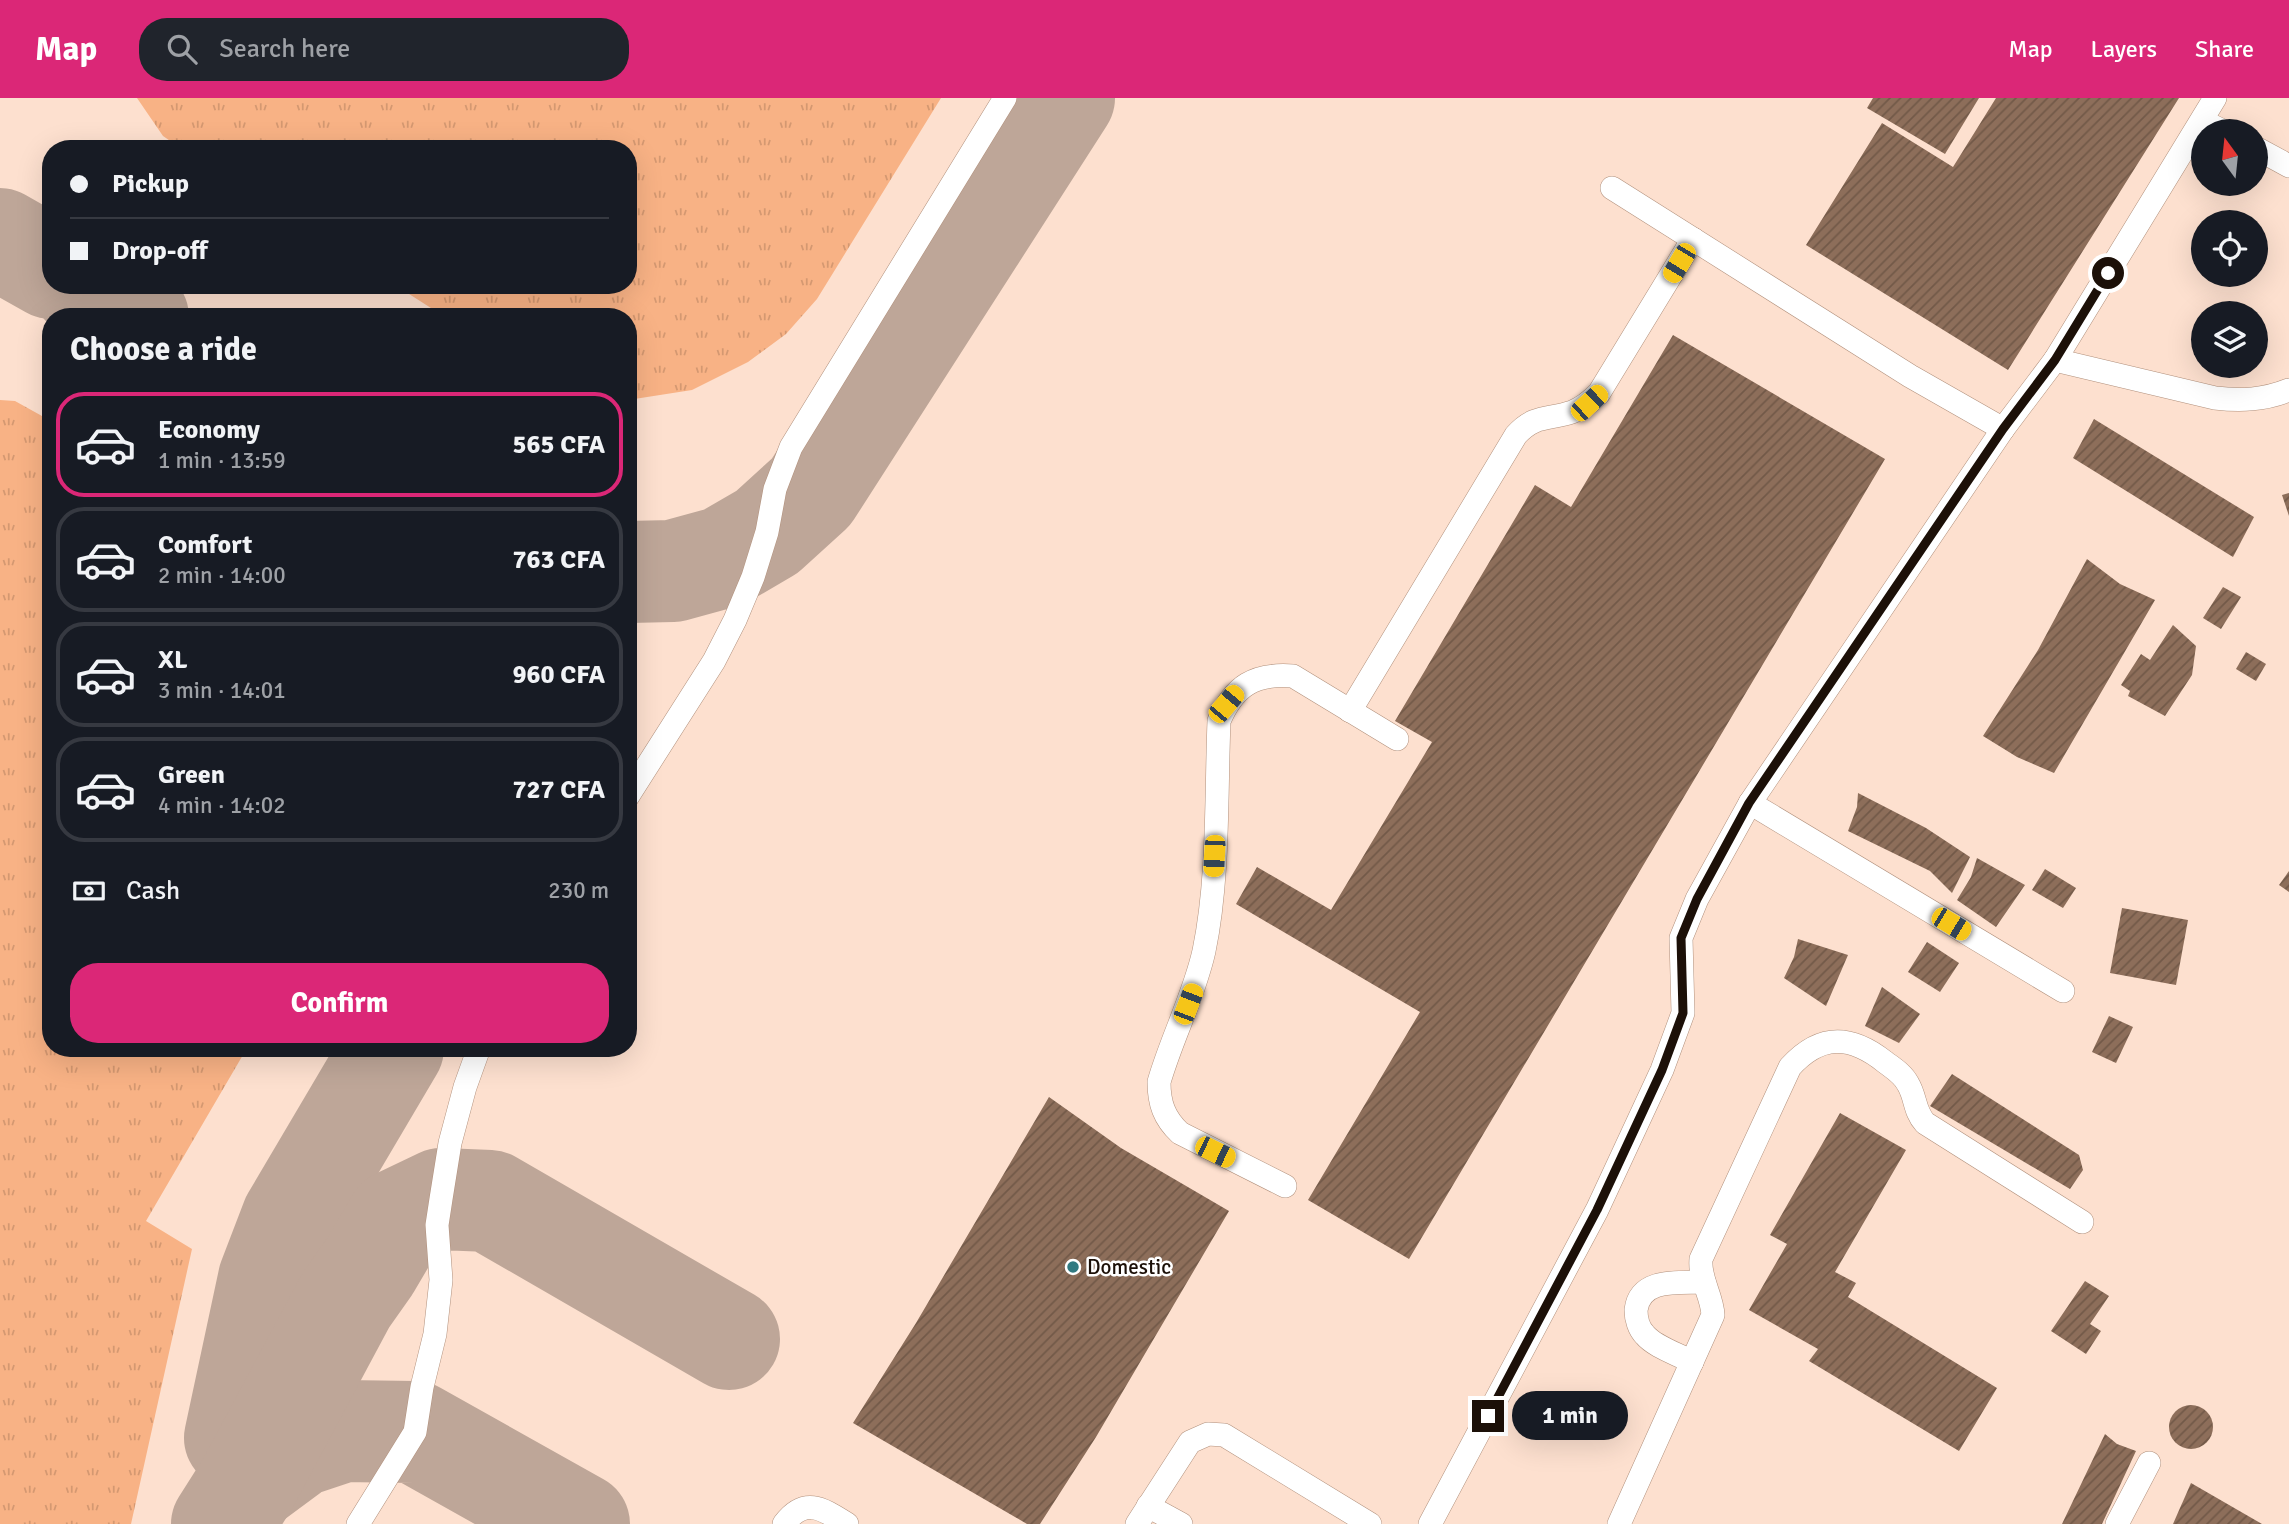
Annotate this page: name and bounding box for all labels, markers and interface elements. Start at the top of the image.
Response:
search box [139,18,629,81]
text: Map [35,29,97,70]
icon: search [163,30,201,68]
text: Search here [219,33,350,65]
text: Map [2008,34,2053,64]
text: Layers [2091,34,2157,64]
text: Share [2195,34,2254,64]
north arrow [2191,119,2268,196]
map controls [2191,119,2268,378]
text: Pickup [112,168,189,200]
button: locate [2191,210,2268,287]
text: Drop-off [112,235,208,267]
car [1660,240,1699,286]
route start [2092,257,2124,289]
button: layers [2191,301,2268,378]
text: Choose a ride [70,330,257,369]
car [1567,381,1612,425]
icon: car [74,413,137,476]
text: Economy [158,414,260,446]
text: 565 CFA [513,429,605,461]
text: 1 min · 13:59 [158,446,286,475]
icon: car [74,528,137,591]
text: Comfort [158,529,252,561]
text: 763 CFA [513,544,605,576]
text: 2 min · 14:00 [158,561,286,590]
icon: car [74,643,137,706]
text: XL [158,644,188,676]
text: 960 CFA [513,659,605,691]
text: 3 min · 14:01 [158,676,286,705]
car [1205,681,1248,727]
icon: car [74,758,137,821]
text: Green [158,759,225,791]
text: 727 CFA [513,774,605,806]
text: 4 min · 14:02 [158,791,286,820]
car [1203,834,1226,878]
icon: cash [70,872,108,910]
text: Cash [126,875,180,907]
text: 230 m [548,876,609,905]
car [1928,904,1975,944]
button: Confirm [70,963,609,1043]
car [1171,981,1206,1027]
car [1192,1133,1239,1171]
place label: Domestic [1087,1254,1171,1280]
marker: Domestic [1065,1259,1081,1275]
callout: 1 min [1512,1392,1628,1440]
route end [1472,1400,1504,1432]
text: 1 min [1542,1401,1598,1430]

